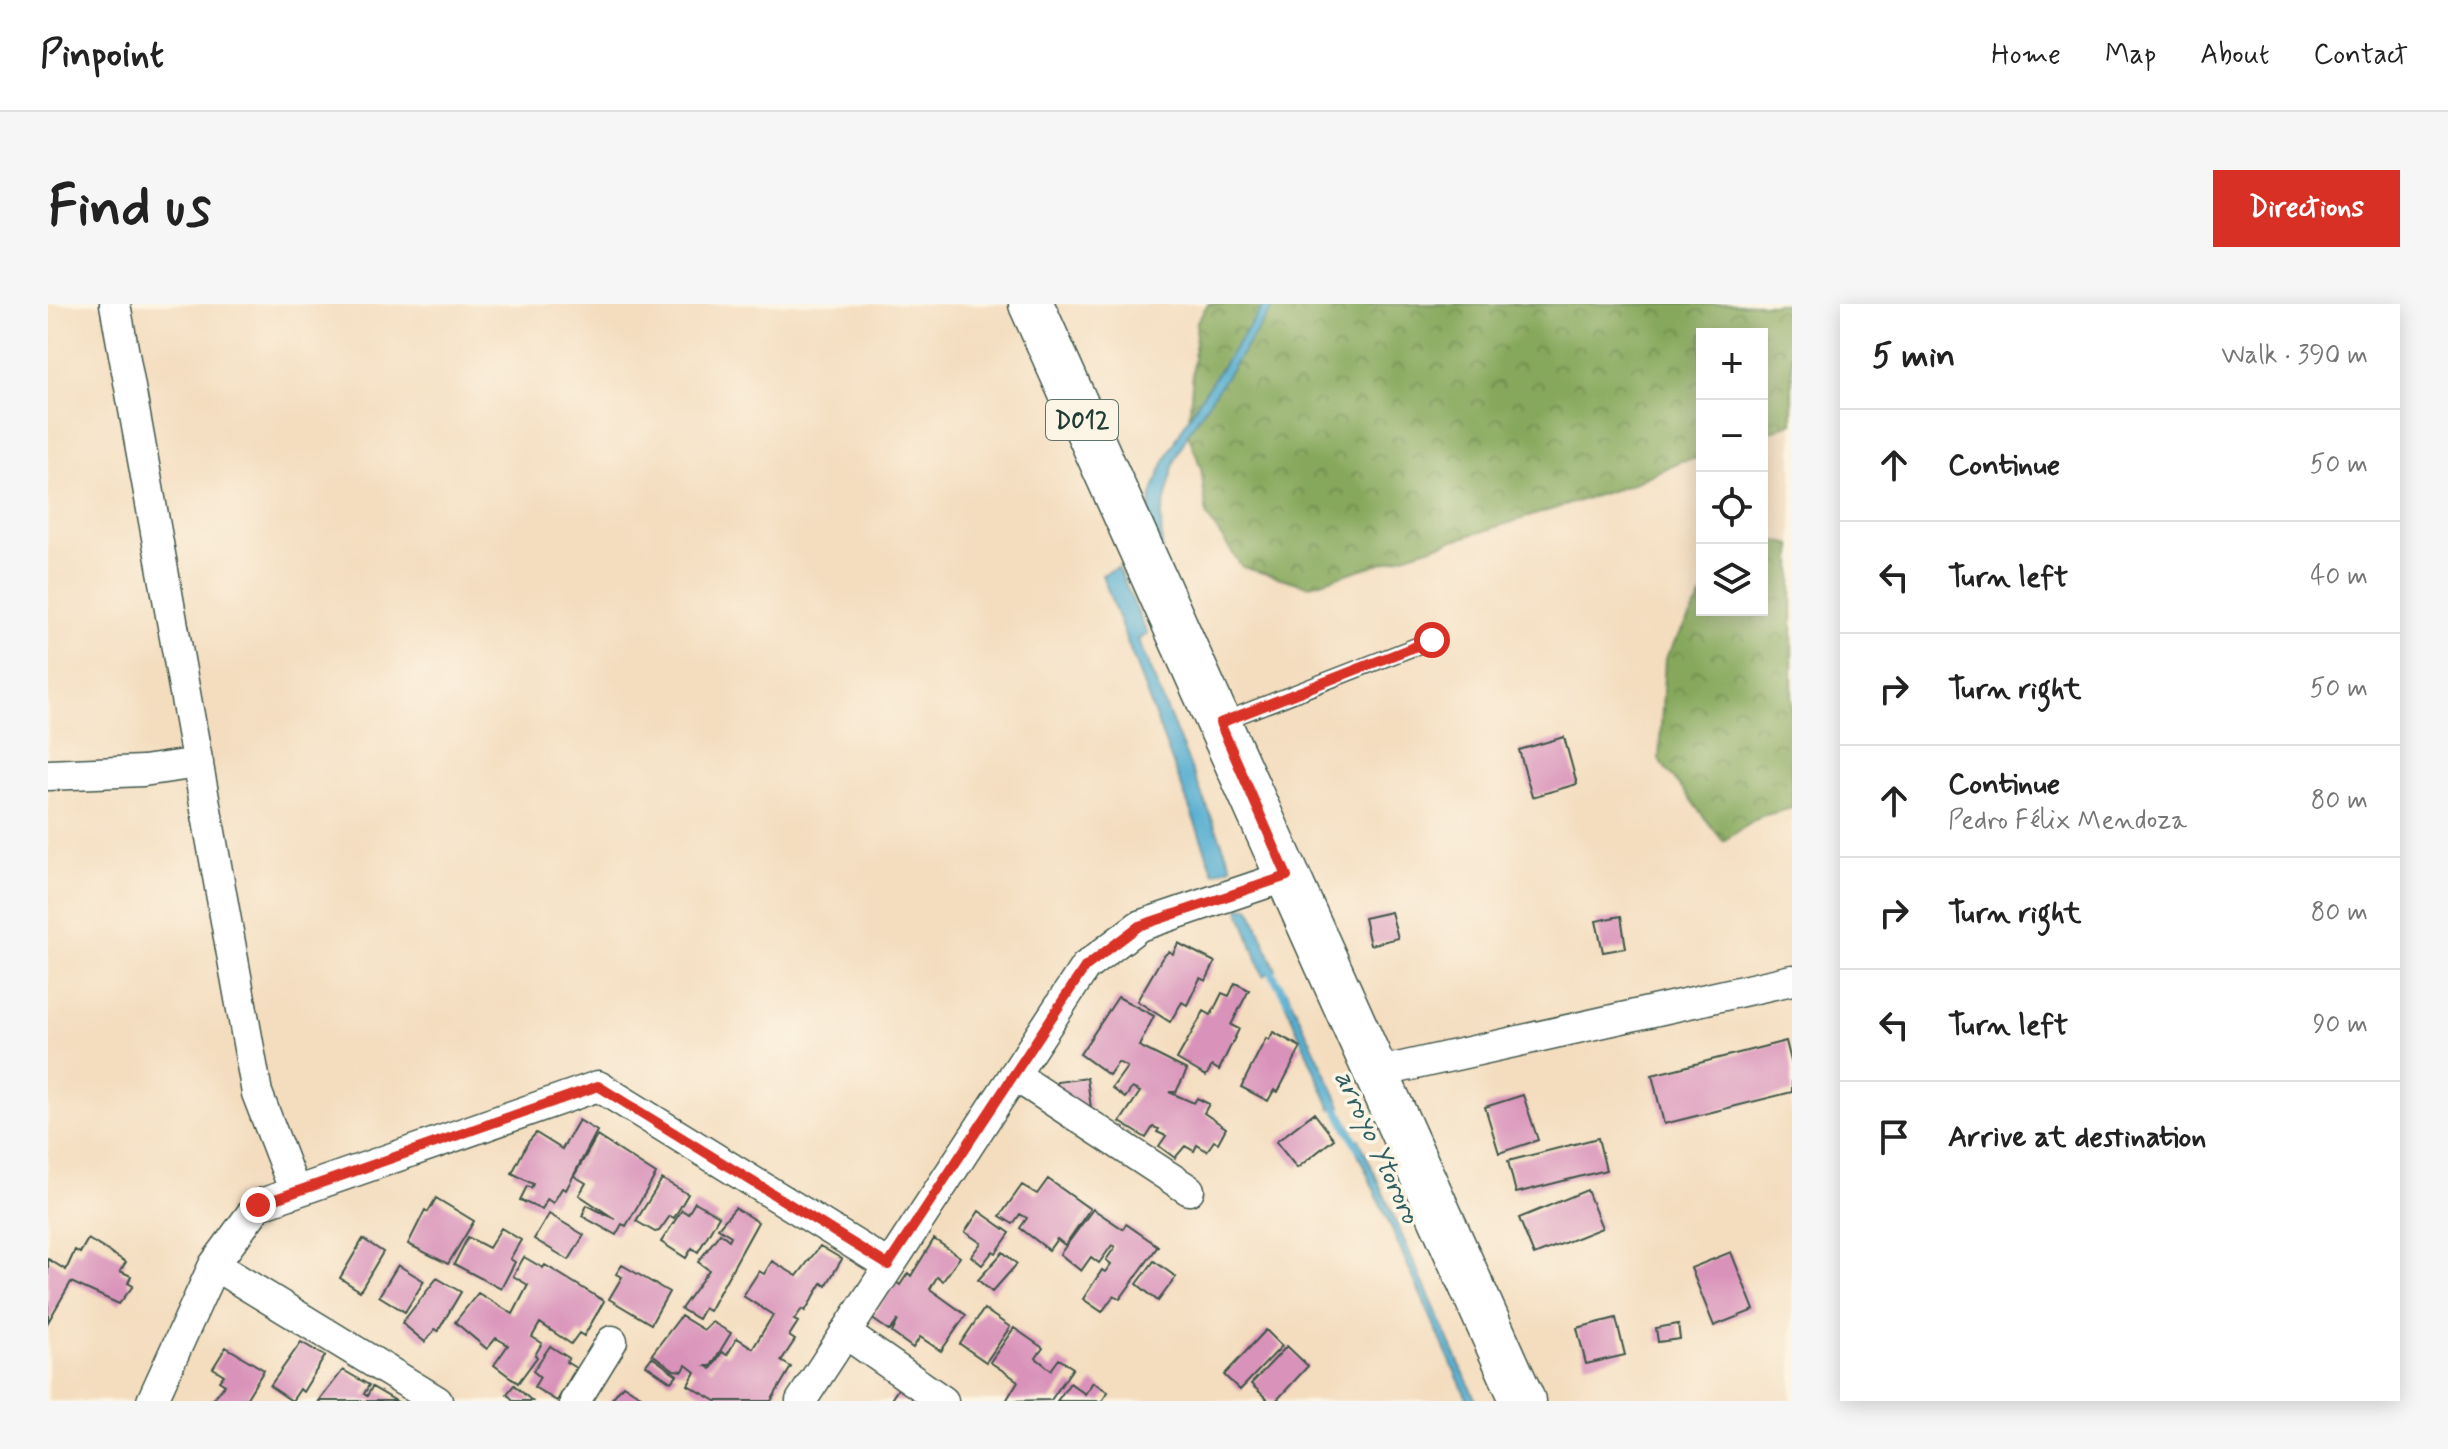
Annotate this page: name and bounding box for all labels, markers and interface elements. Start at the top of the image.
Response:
text: Pinpoint [40,31,164,80]
text: Home [1991,37,2061,74]
text: Map [2105,37,2156,74]
text: About [2200,37,2269,74]
text: Contact [2313,37,2408,74]
button: Directions [2213,170,2400,247]
text: Find us [48,172,211,245]
map controls [1696,328,1768,616]
button: + [1696,328,1768,400]
text: 5 min [1872,334,1955,379]
text: Walk · 390 m [2221,339,2368,373]
road number: D012 [1046,400,1118,440]
button: − [1696,400,1768,472]
icon: ahead [1872,443,1916,487]
text: Continue [1948,446,2060,485]
text: 50 m [2310,448,2368,482]
button: locate [1696,472,1768,544]
button: layers [1696,544,1768,616]
icon: left [1872,555,1916,599]
text: Turn left [1948,558,2068,597]
text: 40 m [2310,560,2368,594]
route start [1414,622,1450,658]
icon: right [1872,667,1916,711]
text: Turn right [1948,670,2081,709]
text: 50 m [2310,672,2368,706]
text: Continue [1948,765,2060,804]
icon: ahead [1872,779,1916,823]
text: 80 m [2311,784,2368,818]
text: Pedro Félix Mendoza [1948,804,2187,838]
icon: right [1872,891,1916,935]
text: Turn right [1948,894,2081,933]
text: 80 m [2311,896,2368,930]
icon: left [1872,1003,1916,1047]
text: Turn left [1948,1006,2068,1045]
text: 90 m [2313,1008,2368,1042]
water label: arroyo Ytororo [1325,1065,1429,1230]
icon: arrive [1872,1115,1916,1159]
text: Arrive at destination [1948,1118,2206,1157]
route end [240,1187,276,1223]

